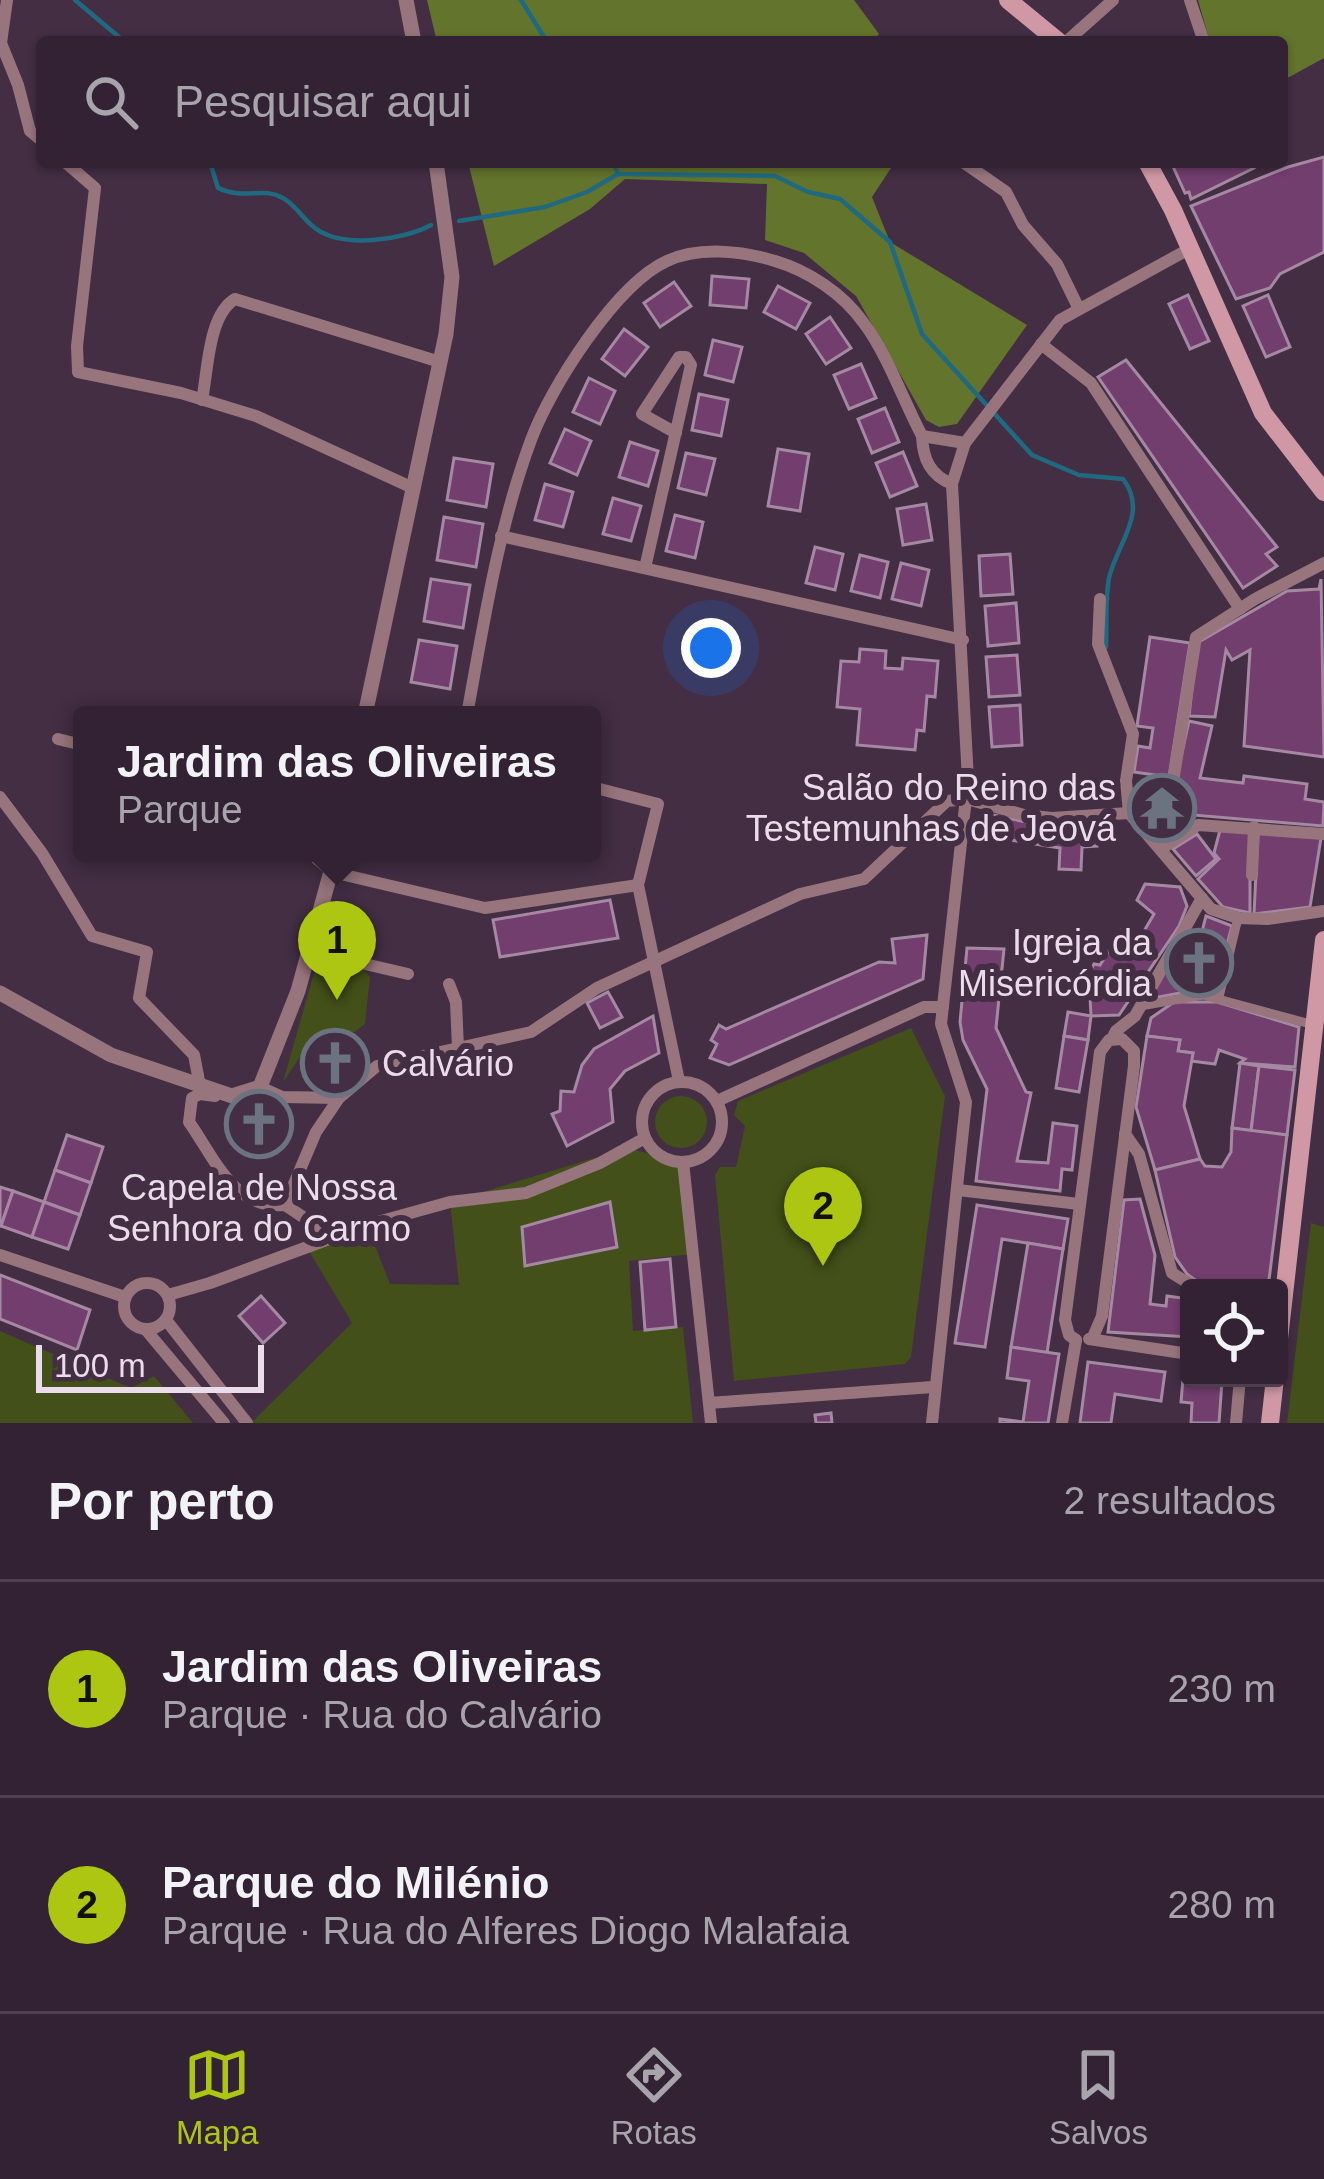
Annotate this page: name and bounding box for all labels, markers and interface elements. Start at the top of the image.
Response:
search box [36,36,1288,168]
icon: search [78,69,144,135]
text: Pesquisar aqui [174,76,472,127]
your location [681,618,741,678]
popup [73,706,601,862]
text: Jardim das Oliveiras [117,736,557,787]
place label: Salão do Reino das Testemunhas de Jeová [746,767,1117,849]
temple icon: Salão do Reino das Testemunhas de Jeová [1127,773,1197,843]
text: Parque [117,788,243,831]
pin: 1 [298,901,376,1000]
place label: Igreja da Misericórdia [958,922,1153,1004]
church icon: Igreja da Misericórdia [1164,928,1234,998]
church icon: Calvário [300,1028,370,1098]
place label: Calvário [382,1043,514,1084]
church icon: Capela de Nossa Senhora do Carmo [224,1089,294,1159]
place label: Capela de Nossa Senhora do Carmo [107,1167,411,1249]
pin: 2 [784,1167,862,1266]
map controls [1180,1279,1288,1387]
button: locate [1180,1279,1288,1387]
scale bar [36,1339,264,1392]
text: 100 m [54,1347,146,1384]
text: Por perto [48,1473,275,1530]
text: 2 resultados [1064,1479,1276,1522]
text: Jardim das Oliveiras [162,1641,602,1692]
text: 1 [76,1667,98,1710]
text: 230 m [1168,1667,1276,1710]
text: Parque · Rua do Calvário [162,1693,602,1736]
text: Parque do Milénio [162,1857,550,1908]
text: 2 [76,1883,98,1926]
text: 280 m [1168,1883,1276,1926]
text: Parque · Rua do Alferes Diogo Malafaia [162,1909,849,1952]
tab: Mapa [176,2042,259,2152]
tab: Rotas [611,2042,697,2152]
tab: Salvos [1049,2042,1148,2152]

